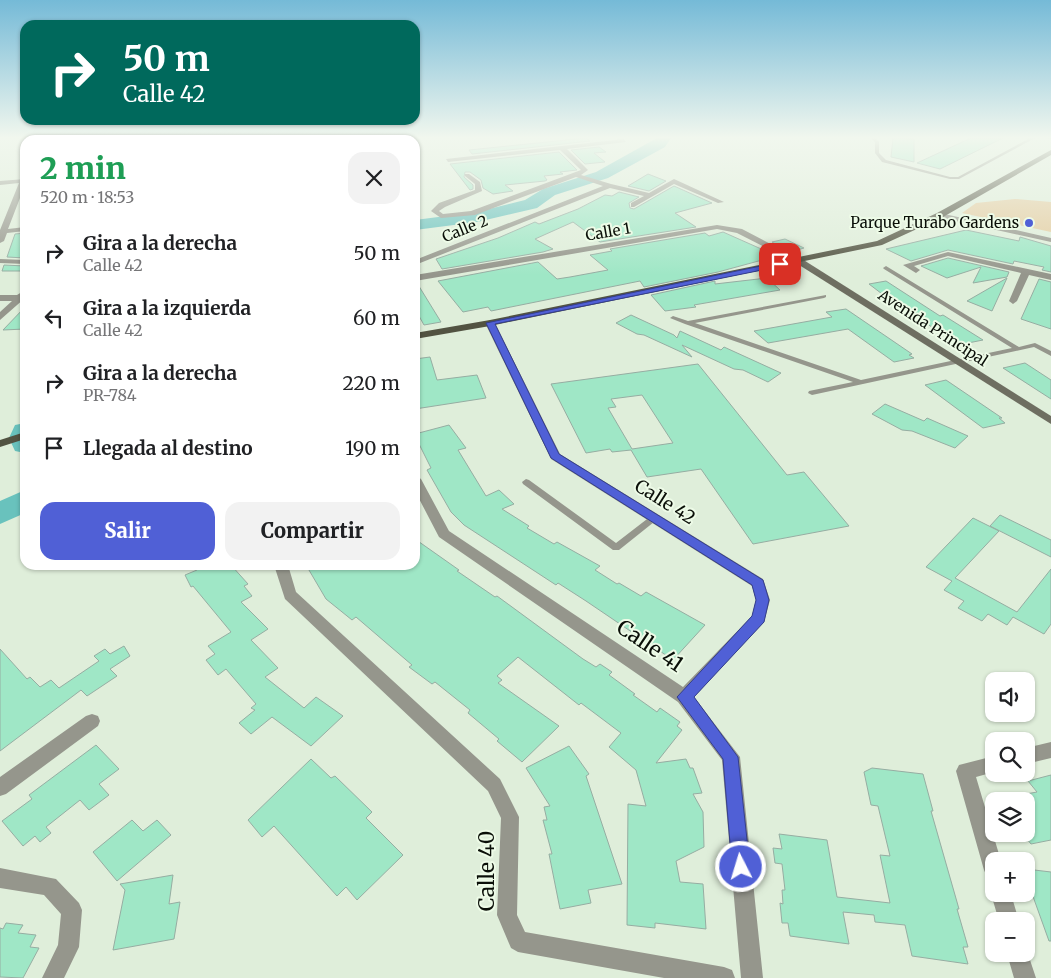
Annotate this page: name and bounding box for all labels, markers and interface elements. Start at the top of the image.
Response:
text: 50 m [123,37,210,81]
icon: right [40,40,105,105]
text: Calle 42 [123,80,205,108]
text: 2 min [40,149,126,187]
button: close [348,152,400,204]
text: 520 m · 18:53 [40,187,134,207]
street label: Calle 2 [439,211,491,246]
place label: Parque Turabo Gardens [850,213,1019,232]
marker: Parque Turabo Gardens [1023,217,1035,229]
street label: Calle 1 [584,218,632,245]
text: Gira a la derecha [83,231,237,255]
icon: right [40,239,68,267]
text: 50 m [354,241,400,265]
pin [759,243,801,285]
icon: arrive [766,250,794,278]
text: Calle 42 [83,255,143,275]
street label: Avenida Principal [874,285,992,370]
text: Gira a la izquierda [83,296,251,320]
icon: left [40,304,68,332]
text: 60 m [353,306,400,330]
text: Calle 42 [83,320,143,340]
text: Gira a la derecha [83,361,237,385]
icon: right [40,369,68,397]
text: 220 m [343,371,400,395]
text: PR-784 [83,385,137,405]
icon: arrive [40,434,68,462]
text: Llegada al destino [83,436,253,460]
text: 190 m [345,436,400,460]
street label: Calle 42 [631,474,700,529]
button: Salir [40,502,215,560]
button: Compartir [225,502,400,560]
street label: Calle 41 [612,613,689,678]
map controls [985,672,1035,962]
button: sound [985,672,1035,722]
button: search [985,732,1035,782]
button: layers [985,792,1035,842]
street label: Calle 40 [473,831,500,911]
position arrow [714,840,766,892]
button: + [985,852,1035,902]
button: − [985,912,1035,962]

